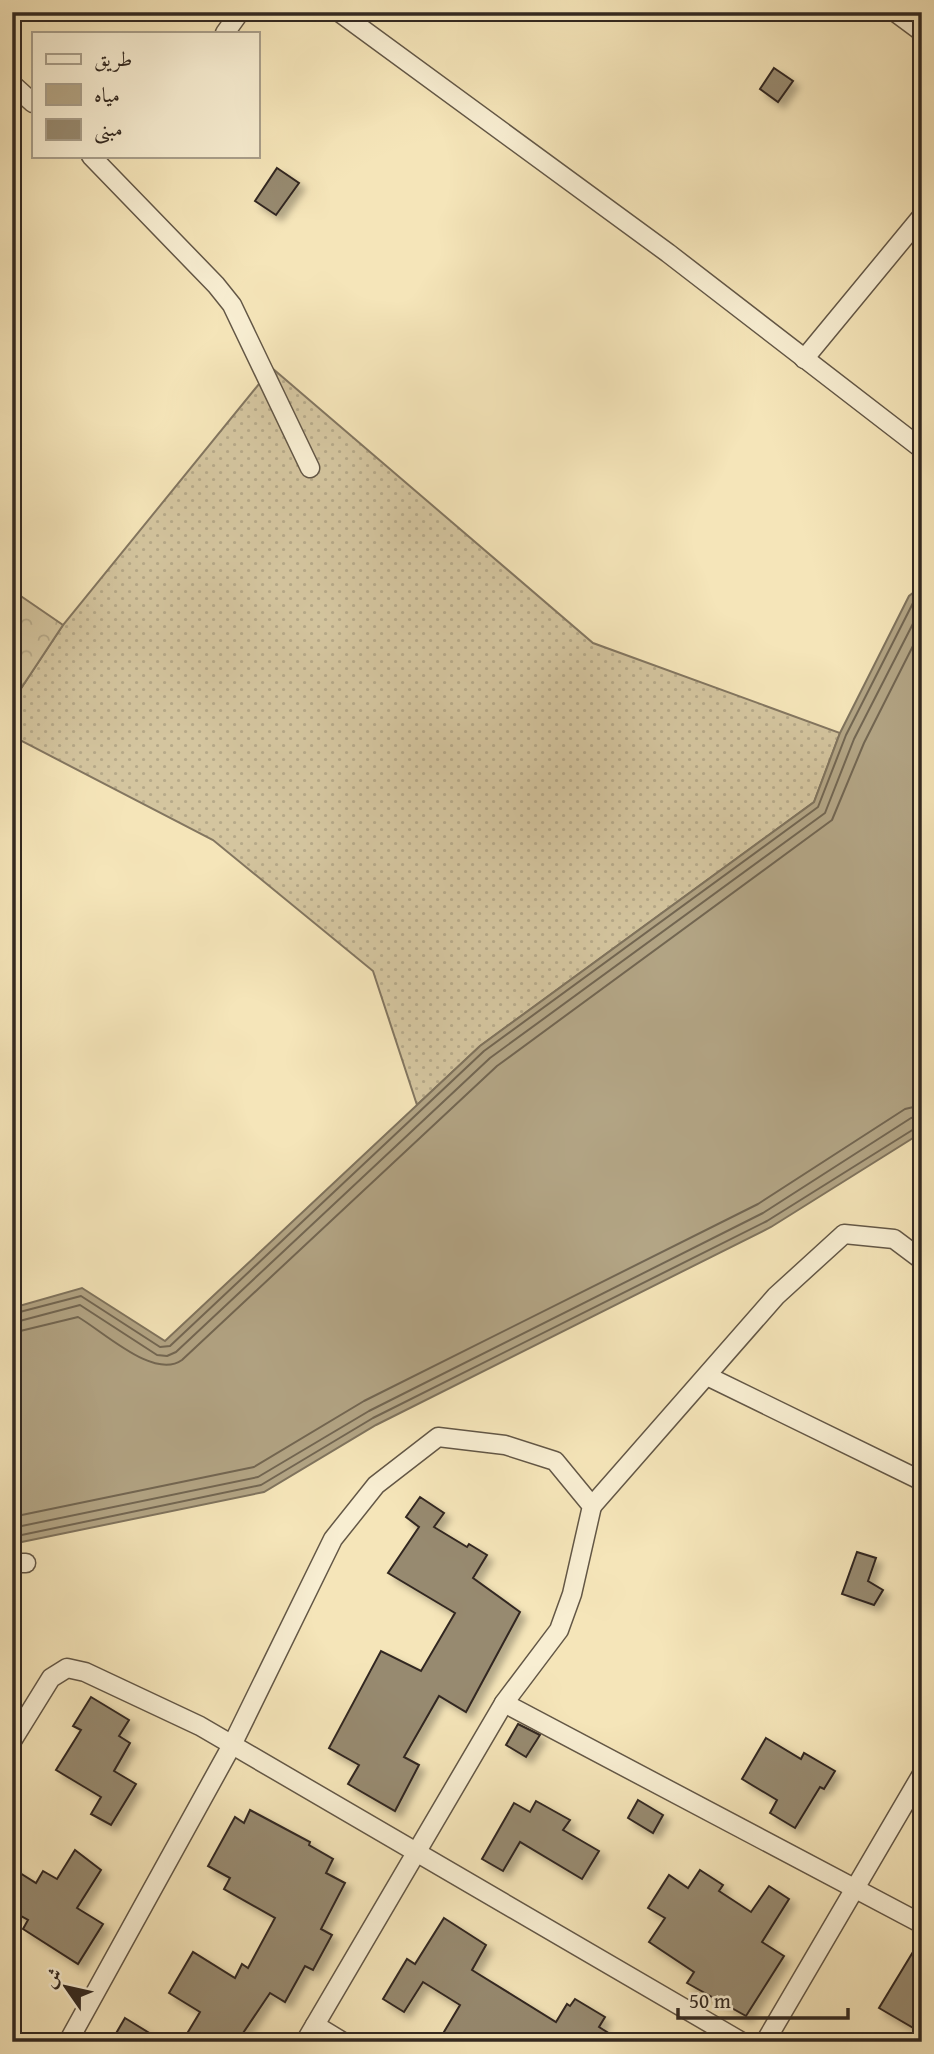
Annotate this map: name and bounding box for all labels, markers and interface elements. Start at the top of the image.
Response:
legend [32,32,259,158]
text: طريق [94,43,132,74]
text: مياه [94,79,120,110]
text: مبنى [94,113,123,144]
north arrow [32,1952,102,2022]
text: ش [35,1962,69,1993]
scale bar [678,1977,848,2021]
text: 50 m [689,1985,731,2016]

